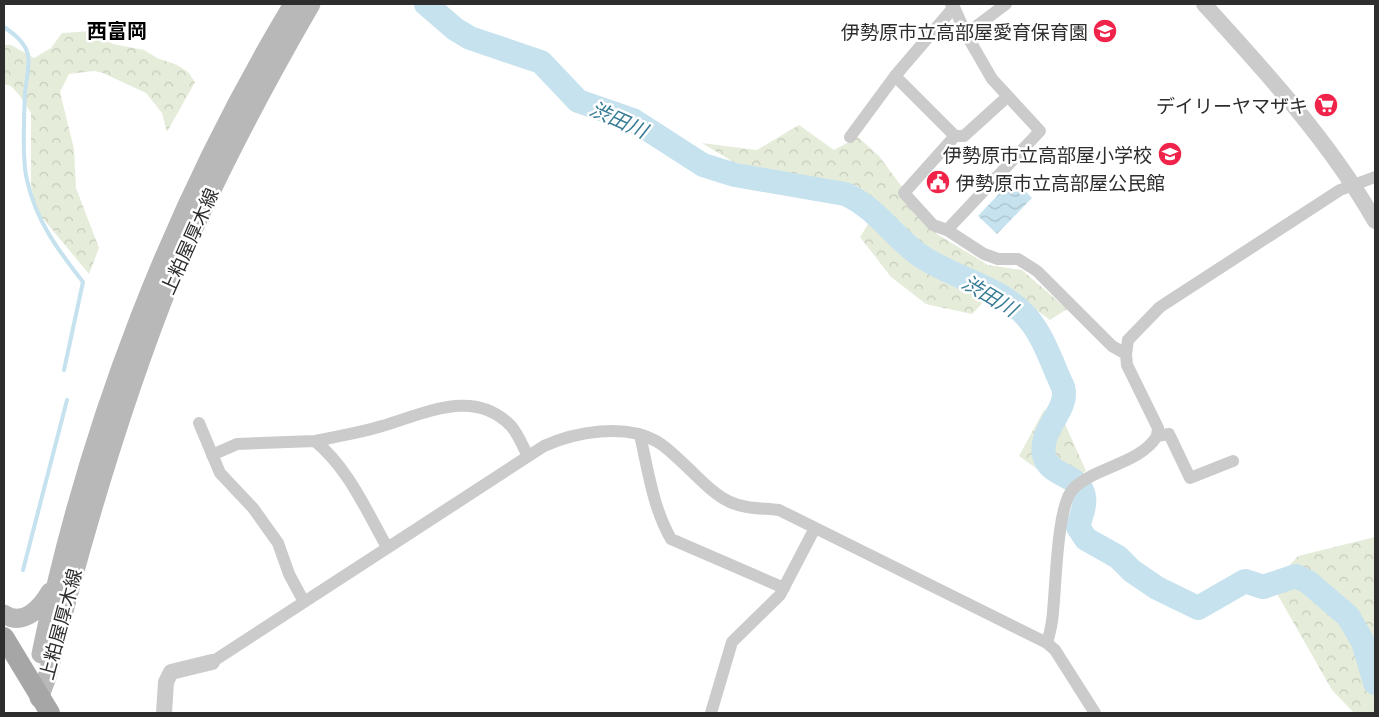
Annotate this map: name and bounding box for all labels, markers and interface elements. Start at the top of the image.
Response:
district label: 西富岡 [87,18,147,42]
school or university icon: 伊勢原市立高部屋愛育保育園 [1092,18,1118,44]
place label: 伊勢原市立高部屋愛育保育園 [841,20,1088,43]
supermarket icon: デイリーヤマザキ [1313,92,1339,118]
place label: デイリーヤマザキ [1156,94,1308,117]
water label: 渋田川 [587,96,653,143]
school or university icon: 伊勢原市立高部屋小学校 [1157,141,1183,167]
place label: 伊勢原市立高部屋小学校 [943,143,1152,166]
public building icon: 伊勢原市立高部屋公民館 [925,169,951,195]
place label: 伊勢原市立高部屋公民館 [956,171,1165,194]
street label: 上粕屋厚木線 [155,184,223,298]
water label: 渋田川 [958,269,1024,322]
street label: 上粕屋厚木線 [34,566,86,682]

